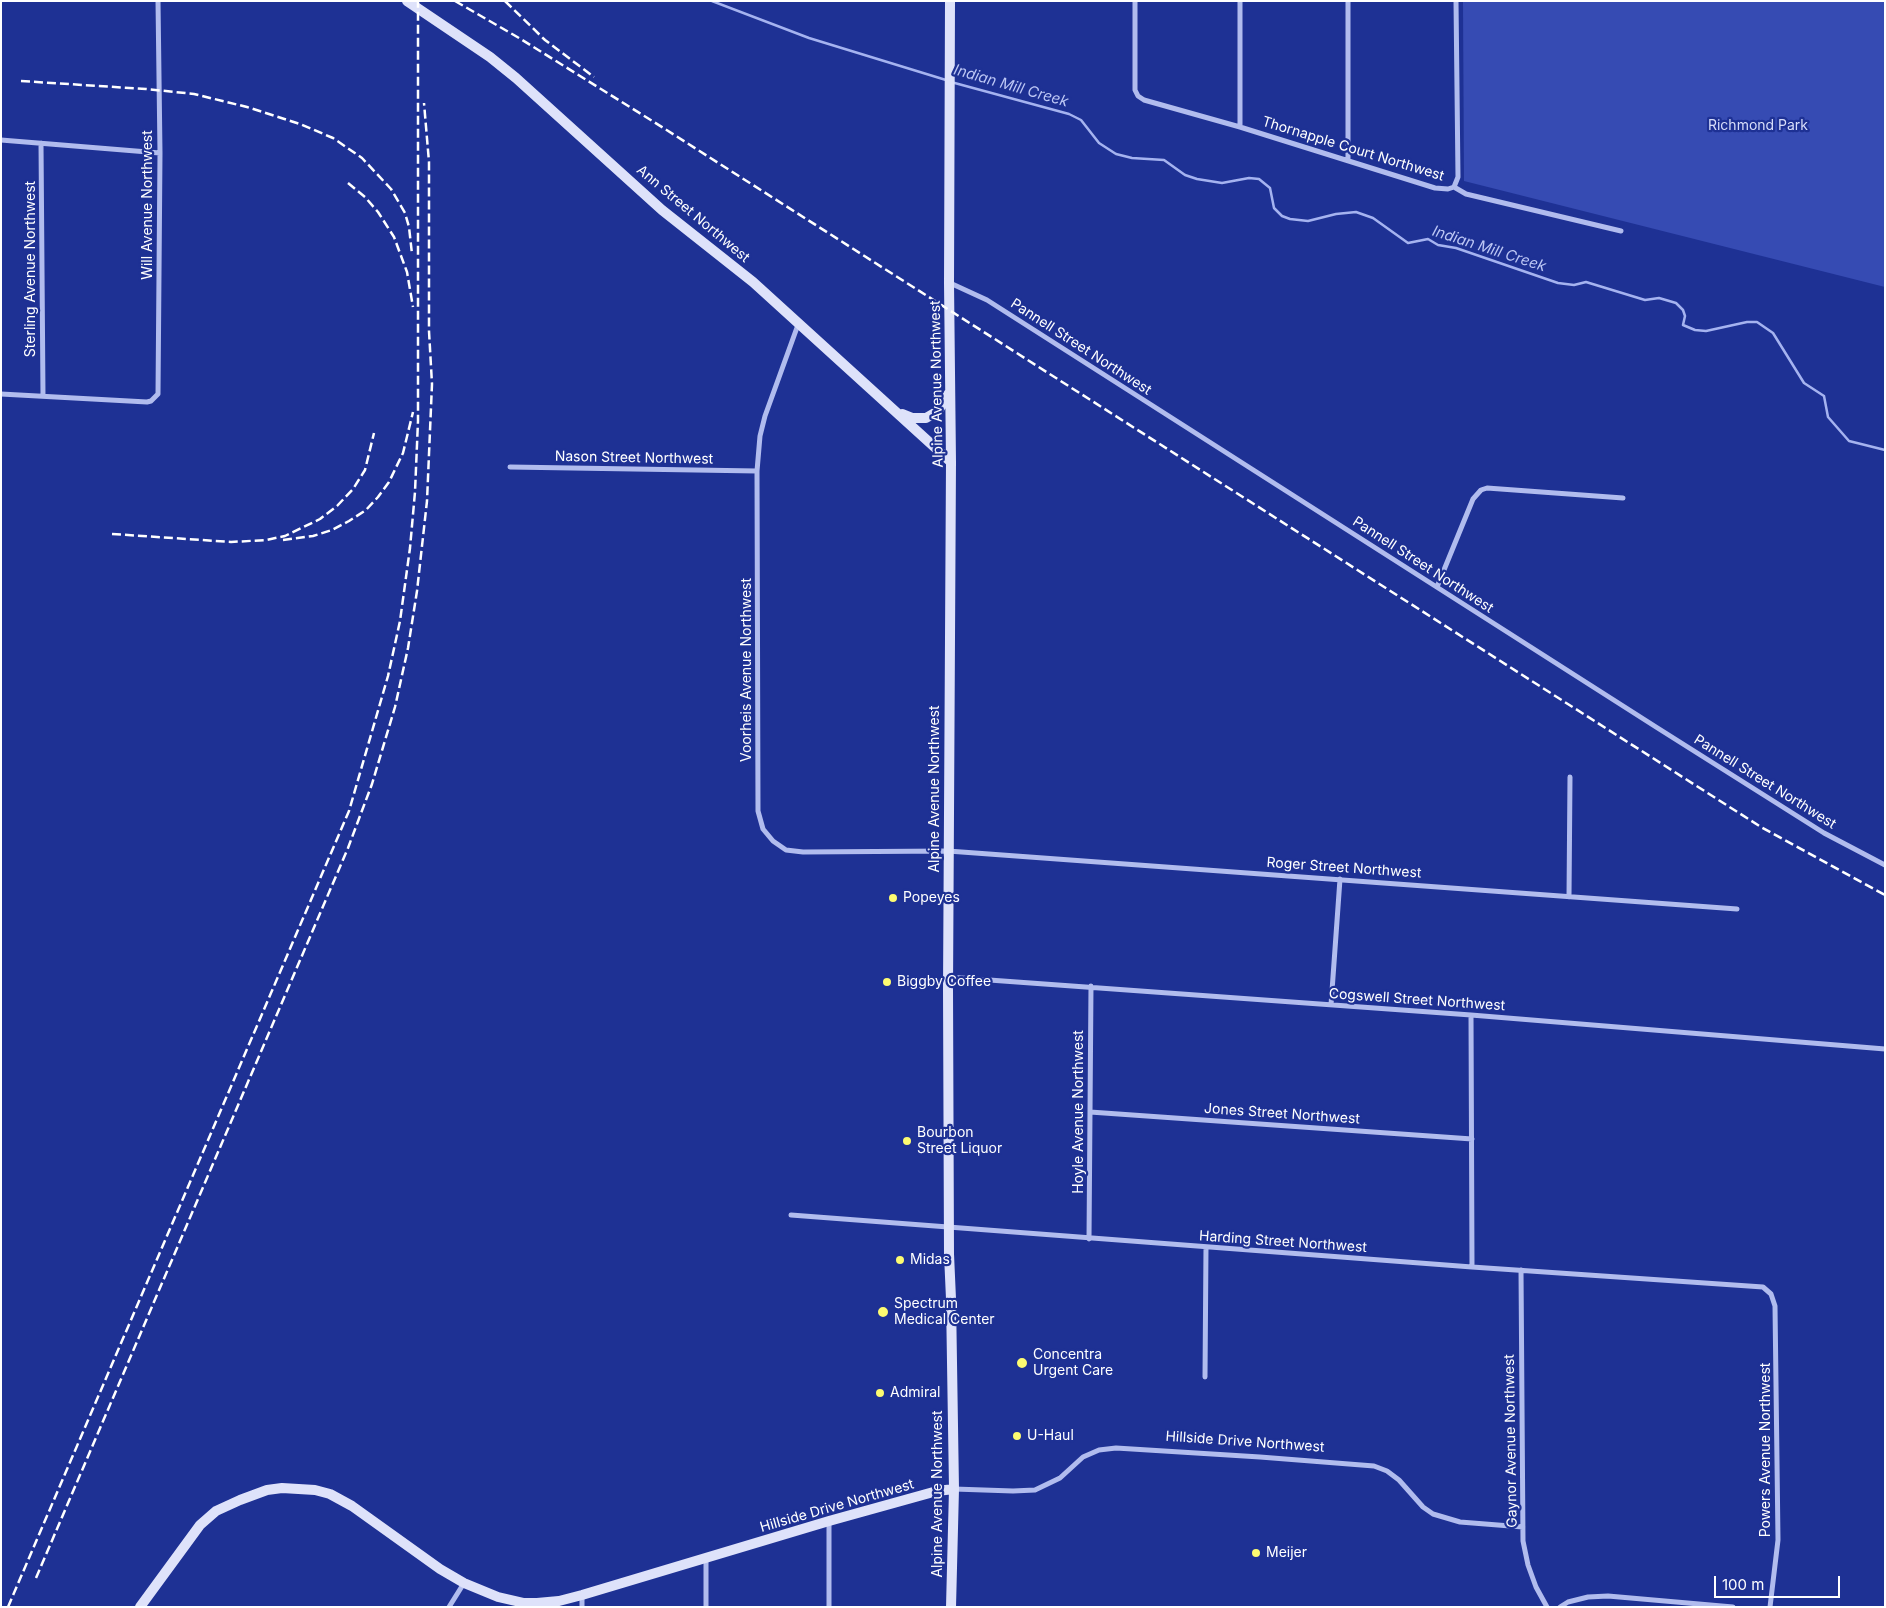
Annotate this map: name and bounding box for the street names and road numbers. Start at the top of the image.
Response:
street label: Thornapple Court Northwest [1260,113,1446,185]
street label: Will Avenue Northwest [140,130,156,280]
street label: Ann Street Northwest [633,162,753,266]
street label: Sterling Avenue Northwest [23,181,39,357]
street label: Pannell Street Northwest [1008,295,1154,399]
street label: Alpine Avenue Northwest [927,300,947,468]
street label: Nason Street Northwest [555,448,713,468]
street label: Pannell Street Northwest [1350,513,1496,617]
street label: Voorheis Avenue Northwest [739,578,755,762]
street label: Alpine Avenue Northwest [927,705,943,873]
street label: Pannell Street Northwest [1691,731,1839,833]
street label: Roger Street Northwest [1266,854,1422,882]
street label: Cogswell Street Northwest [1328,985,1506,1015]
street label: Hoyle Avenue Northwest [1071,1030,1087,1194]
street label: Jones Street Northwest [1203,1100,1361,1128]
street label: Harding Street Northwest [1199,1228,1367,1256]
street label: Gaynor Avenue Northwest [1501,1354,1521,1528]
street label: Powers Avenue Northwest [1758,1363,1774,1537]
street label: Alpine Avenue Northwest [930,1410,946,1578]
street label: Hillside Drive Northwest [1165,1428,1325,1456]
street label: Hillside Drive Northwest [758,1476,916,1536]

